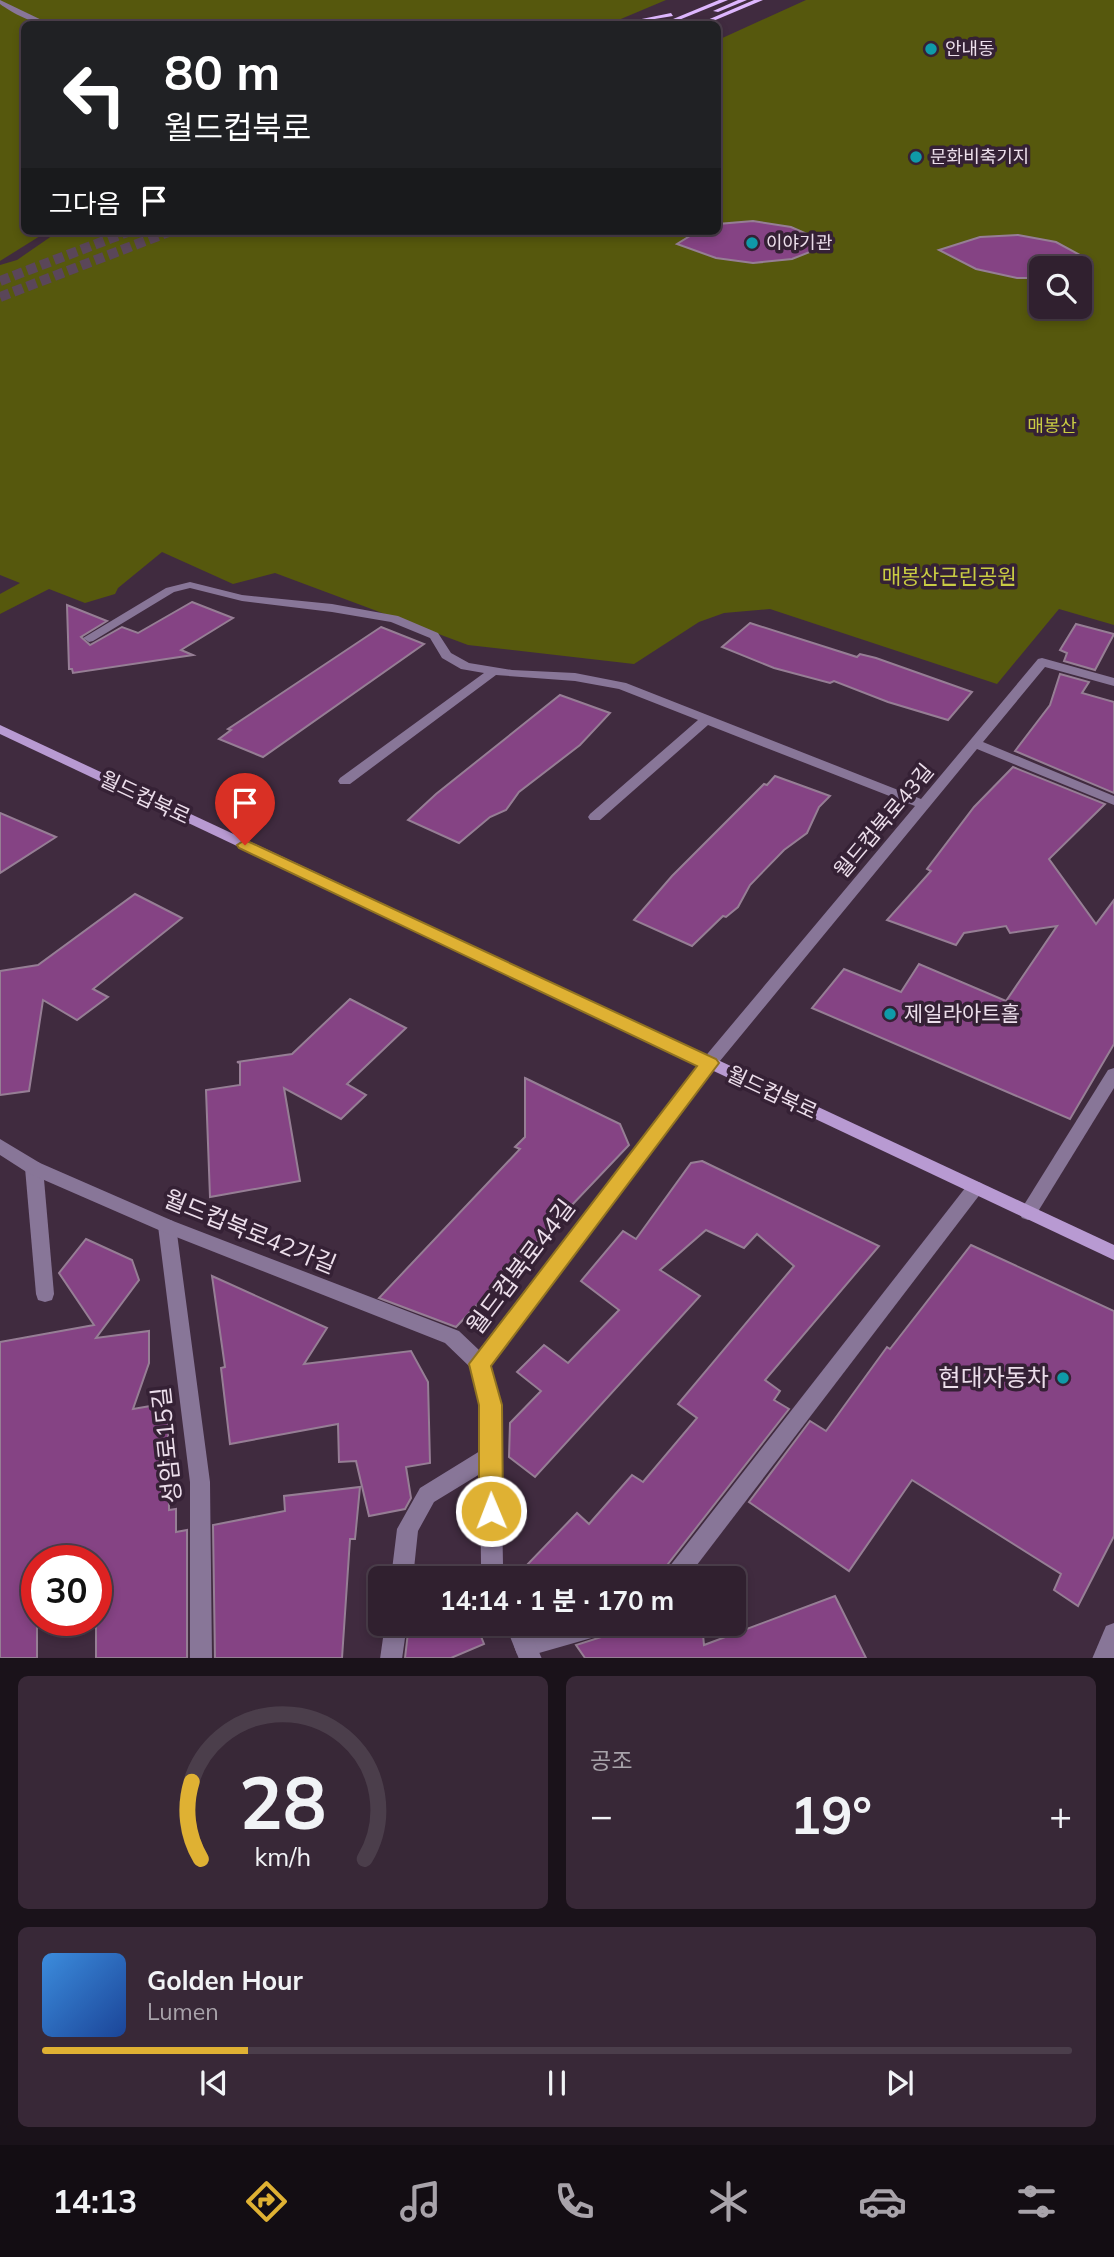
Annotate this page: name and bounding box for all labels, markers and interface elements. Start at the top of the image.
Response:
place label: 안내동 [945,37,995,60]
text: 80 m [164,41,280,102]
marker: 안내동 [923,41,939,57]
icon: left [49,49,140,140]
text: 월드컵북로 [164,107,311,147]
place label: 문화비축기지 [930,145,1029,168]
marker: 문화비축기지 [908,149,924,165]
icon: arrive [135,182,173,220]
text: 그다음 [49,187,121,220]
place label: 이야기관 [766,231,833,254]
marker: 이야기관 [744,235,760,251]
map controls [1029,256,1092,319]
button: search [1029,256,1092,319]
park label: 매봉산 [1027,414,1077,437]
park label: 매봉산근린공원 [881,563,1017,589]
street label: 월드컵북로43길 [828,758,939,883]
street label: 월드컵북로 [96,765,195,829]
pin [215,773,275,845]
icon: arrive [226,784,264,822]
place label: 제일라아트홀 [904,1000,1020,1026]
marker: 제일라아트홀 [882,1006,898,1022]
street label: 월드컵북로 [723,1060,822,1124]
street label: 월드컵북로42가길 [160,1183,341,1279]
street label: 월드컵북로44길 [460,1193,581,1340]
place label: 현대자동차 [939,1362,1049,1392]
marker: 현대자동차 [1055,1370,1071,1386]
street label: 성암로15길 [145,1385,187,1505]
position arrow [454,1474,528,1548]
speed limit sign: 30 [21,1545,112,1636]
text: 14:14 · 1 분 · 170 m [440,1584,674,1617]
text: 공조 [590,1746,632,1775]
text: 28 [239,1756,327,1847]
text: 19° [790,1782,872,1847]
text: − [590,1791,613,1839]
text: + [1049,1791,1072,1839]
text: km/h [255,1840,311,1871]
text: Golden Hour [147,1964,303,1997]
text: Lumen [147,1997,219,2026]
icon: previous [195,2064,233,2102]
icon: pause [538,2064,576,2102]
icon: next [881,2064,919,2102]
icon: directions [242,2177,291,2226]
icon: music [396,2177,445,2226]
icon: phone [550,2177,599,2226]
icon: climate [704,2177,753,2226]
icon: car [858,2177,907,2226]
icon: filters [1012,2177,1061,2226]
text: 14:13 [53,2181,137,2221]

